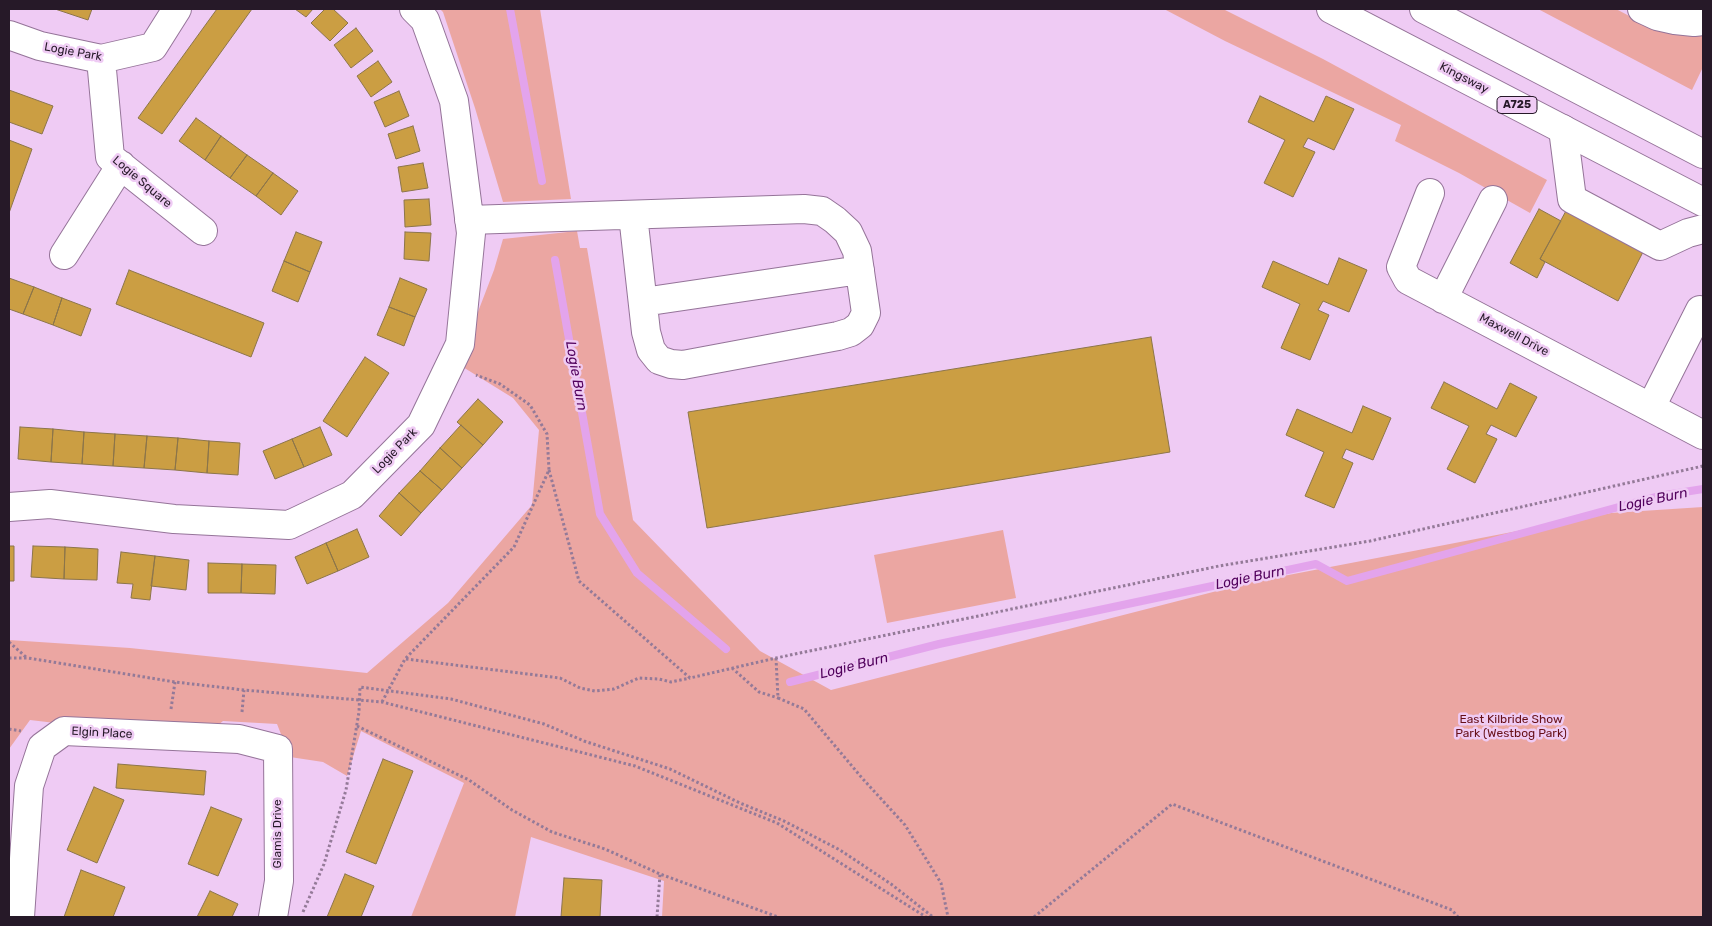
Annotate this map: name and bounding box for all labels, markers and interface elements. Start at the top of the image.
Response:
street label: Logie Park [43,40,103,64]
street label: Kingsway [1437,60,1491,96]
road number: A725 [1497,96,1537,114]
street label: Logie Square [109,153,175,211]
street label: Maxwell Drive [1477,311,1551,359]
water label: Logie Burn [562,340,590,412]
street label: Logie Park [370,425,420,477]
water label: Logie Burn [1617,484,1689,516]
water label: Logie Burn [1214,562,1286,594]
water label: Logie Burn [818,649,890,683]
park label: East Kilbride Show Park (Westbog Park) [1455,713,1567,741]
street label: Elgin Place [71,724,133,742]
street label: Glamis Drive [271,799,285,869]

